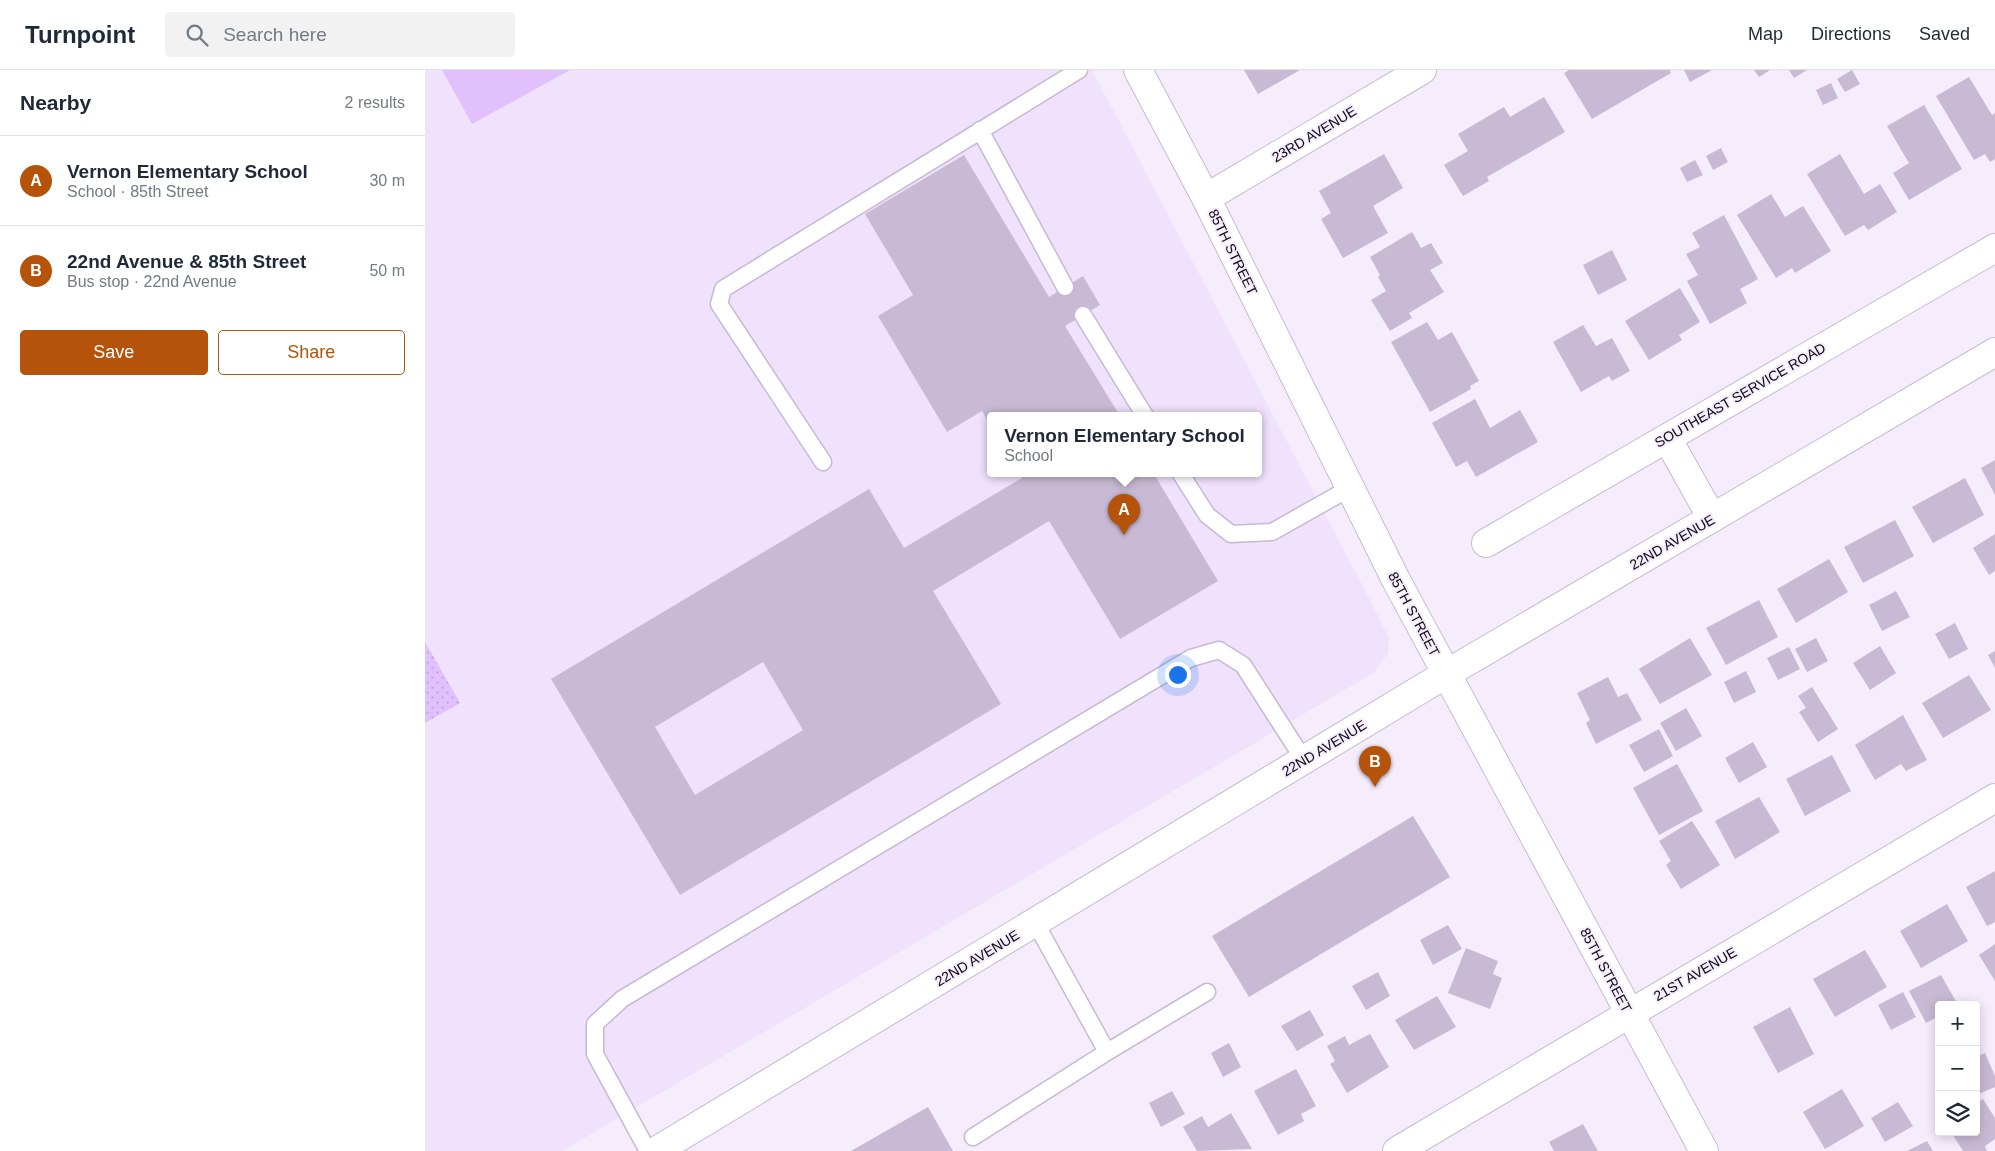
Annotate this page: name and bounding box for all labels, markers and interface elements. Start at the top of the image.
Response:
search box [165,12,515,57]
text: Turnpoint [25,21,135,48]
icon: search [183,21,211,49]
text: Search here [223,24,327,45]
text: Map [1748,24,1783,44]
text: Directions [1811,24,1891,44]
text: Saved [1919,24,1970,44]
text: Nearby [20,91,91,114]
text: 2 results [345,94,405,111]
street label: 23RD AVENUE [1269,103,1359,165]
text: Vernon Elementary School [67,161,308,182]
text: A [30,172,42,189]
text: 30 m [369,172,405,189]
text: School · 85th Street [67,183,208,200]
street label: 85TH STREET [1205,207,1261,298]
text: 22nd Avenue & 85th Street [67,251,306,272]
text: B [30,262,42,279]
text: 50 m [369,262,405,279]
text: Bus stop · 22nd Avenue [67,273,237,290]
button: Save [20,330,208,375]
button: Share [218,330,405,375]
street label: SOUTHEAST SERVICE ROAD [1652,339,1828,451]
popup [987,412,1262,477]
text: Vernon Elementary School [1004,425,1245,446]
text: School [1004,447,1053,464]
pin: A [1108,494,1140,535]
street label: 22ND AVENUE [1627,511,1717,573]
street label: 85TH STREET [1385,569,1443,659]
your location [1165,662,1191,688]
street label: 22ND AVENUE [1279,717,1369,779]
pin: B [1359,746,1391,787]
street label: 85TH STREET [1577,925,1635,1015]
street label: 22ND AVENUE [932,927,1022,989]
street label: 21ST AVENUE [1651,944,1739,1004]
map controls [1935,1001,1980,1136]
button: + [1935,1001,1980,1046]
button: − [1935,1046,1980,1091]
button: layers [1935,1091,1980,1136]

